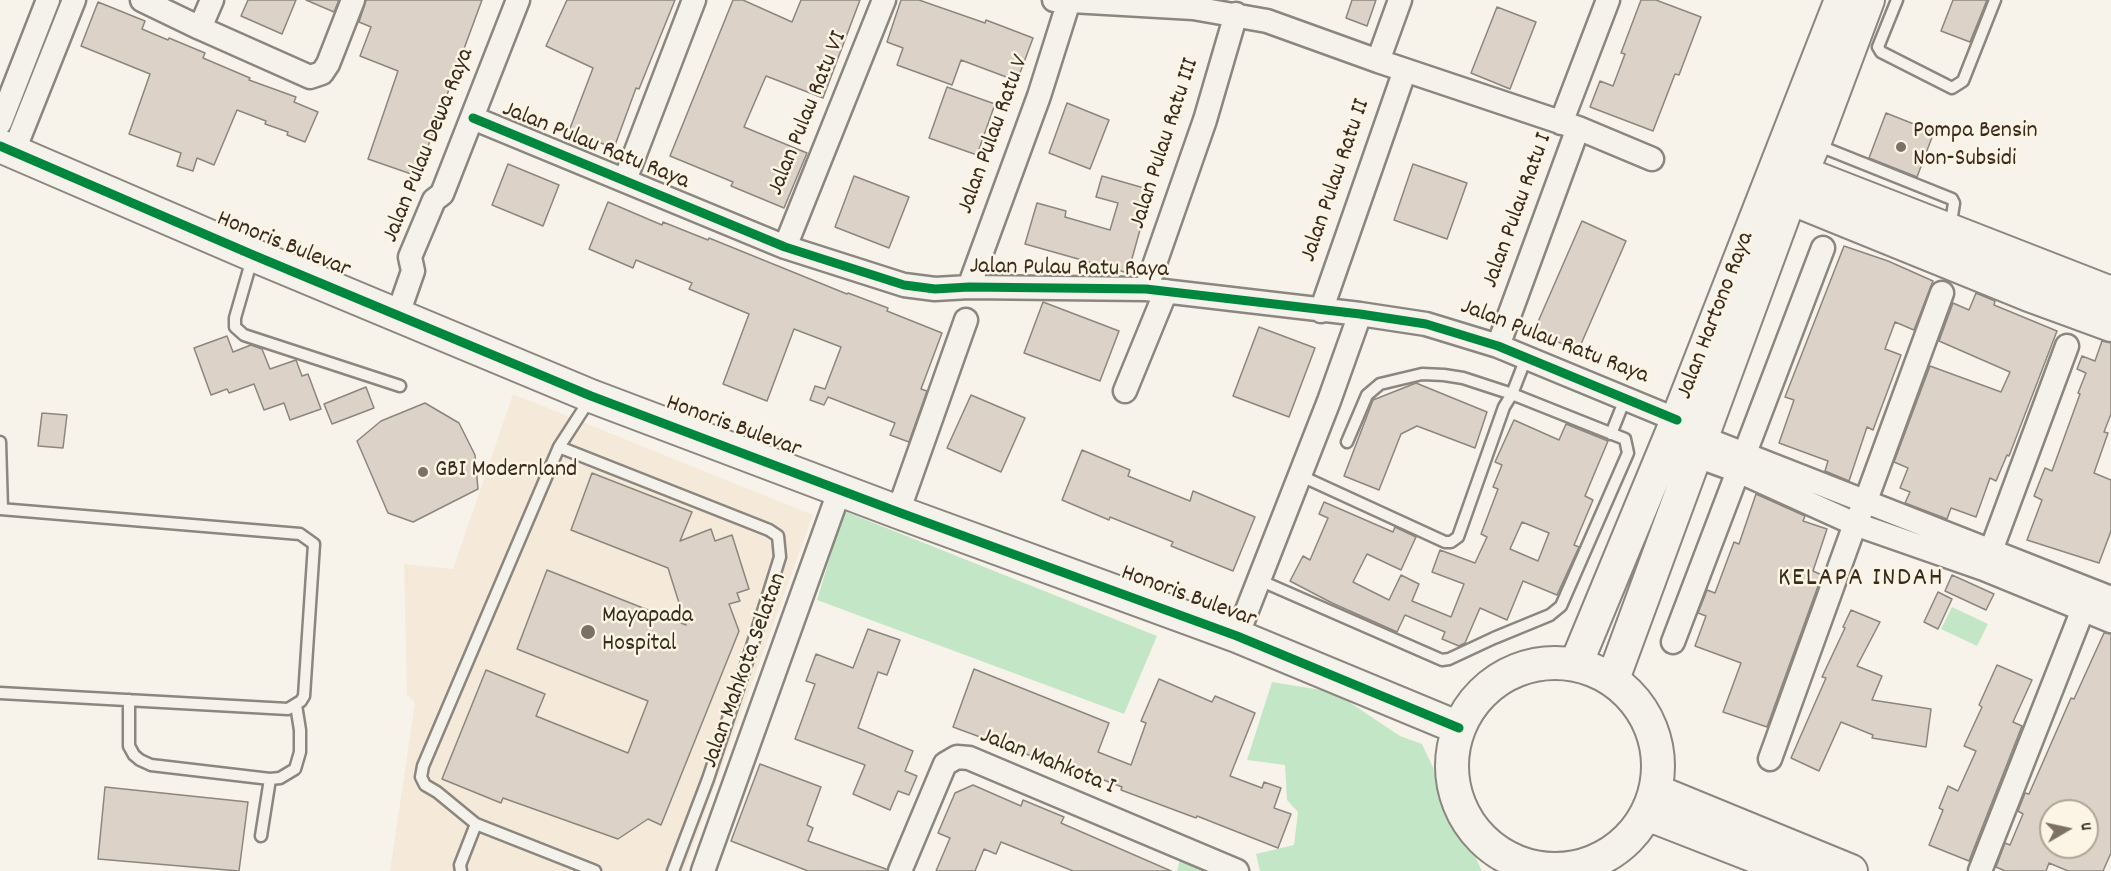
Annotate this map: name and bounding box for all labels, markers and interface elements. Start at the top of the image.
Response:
street label: Jalan Pulau Ratu VI [763,28,855,200]
street label: Jalan Pulau Dewa Raya [378,45,482,247]
street label: Jalan Pulau Ratu V [953,52,1037,218]
street label: Jalan Pulau Ratu III [1125,55,1207,233]
street label: Jalan Pulau Ratu Raya [497,96,693,198]
street label: Jalan Pulau Ratu II [1296,96,1378,266]
place label: Pompa Bensin Non-Subsidi [1913,119,2037,175]
street label: Jalan Pulau Ratu I [1478,130,1560,292]
marker: Pompa Bensin Non-Subsidi [1894,140,1908,154]
street label: Honoris Bulevar [212,206,354,286]
street label: Jalan Hartono Raya [1672,228,1762,404]
street label: Jalan Pulau Ratu Raya [969,254,1169,286]
street label: Jalan Pulau Ratu Raya [1456,294,1652,392]
street label: Honoris Bulevar [661,390,805,466]
place label: GBI Modernland [435,458,577,486]
marker: GBI Modernland [416,465,430,479]
street label: Honoris Bulevar [1116,560,1260,636]
district label: KELAPA INDAH [1778,564,1944,596]
street label: Jalan Mahkota Selatan [697,570,795,772]
place label: Mayapada Hospital [602,604,693,660]
marker: Mayapada Hospital [579,623,597,641]
street label: Jalan Mahkota I [975,723,1119,803]
north arrow [2039,799,2099,859]
text: U [2073,821,2097,832]

